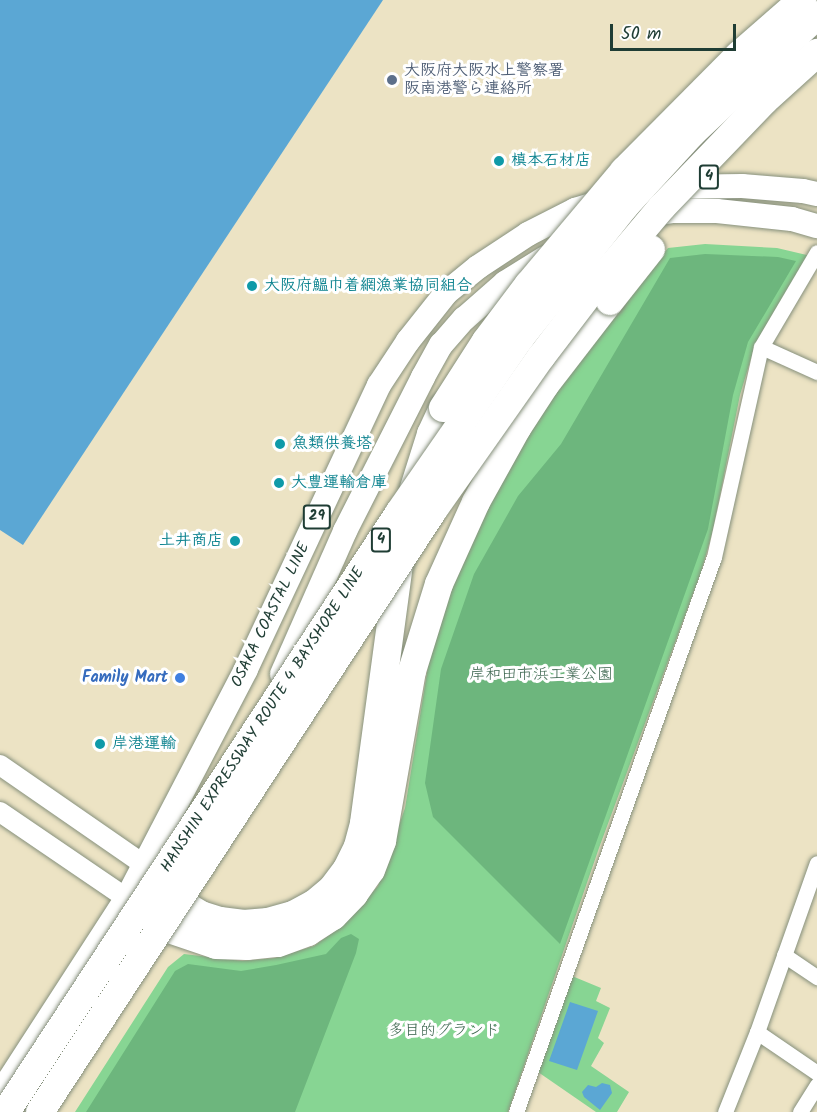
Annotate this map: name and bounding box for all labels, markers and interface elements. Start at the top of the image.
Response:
scale bar [613,12,739,50]
text: 50 m [621,20,661,49]
place label: 大阪府大阪水上警察署 阪南港警ら連絡所 [404,61,564,99]
marker: 大阪府大阪水上警察署 阪南港警ら連絡所 [385,73,399,87]
place label: 槙本石材店 [511,151,591,171]
marker: 槙本石材店 [492,154,506,168]
road number: 4 [698,165,720,189]
place label: 大阪府鰮巾着網漁業協同組合 [264,276,472,296]
marker: 大阪府鰮巾着網漁業協同組合 [245,279,259,293]
place label: 魚類供養塔 [292,434,372,454]
marker: 魚類供養塔 [273,437,287,451]
place label: 大豊運輸倉庫 [291,473,387,493]
marker: 大豊運輸倉庫 [272,476,286,490]
road number: 29 [302,505,332,529]
road number: 4 [370,528,392,552]
place label: 土井商店 [159,531,223,551]
marker: 土井商店 [228,534,242,548]
street label: OSAKA COASTAL LINE [228,540,314,690]
street label: HANSHIN EXPRESSWAY ROUTE 4 BAYSHORE LINE [157,564,369,876]
park label: 岸和田市浜工業公園 [469,665,613,685]
place label: Family Mart [82,668,168,688]
marker: Family Mart [173,671,187,685]
place label: 岸港運輸 [112,734,176,754]
marker: 岸港運輸 [93,737,107,751]
park label: 多目的グランド [388,1021,500,1041]

